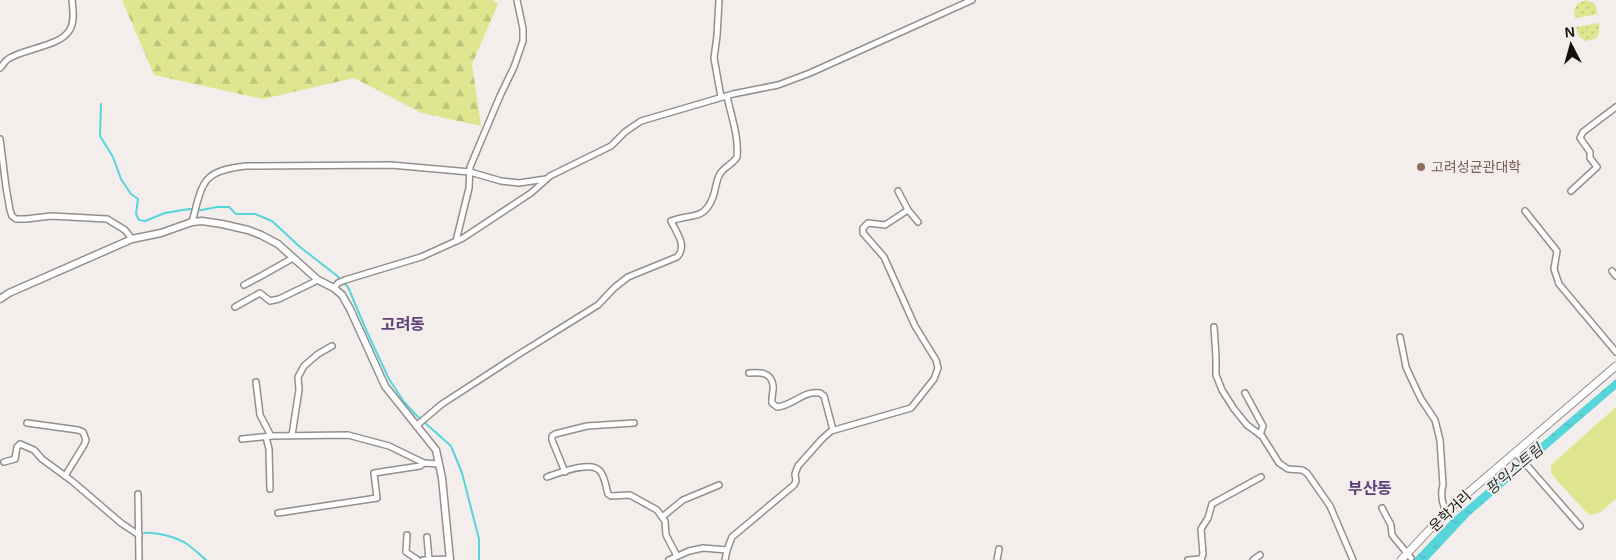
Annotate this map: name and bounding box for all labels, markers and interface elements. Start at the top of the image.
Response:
north arrow [1546,20,1596,70]
text: N [1564,24,1576,41]
place label: 고려성균관대학 [1431,159,1521,175]
marker: 고려성균관대학 [1415,161,1427,173]
district label: 고려동 [381,316,425,333]
water label: 팡익스트림 [1482,440,1547,498]
district label: 부산동 [1348,480,1392,497]
street label: 운학거리 [1426,487,1474,535]

